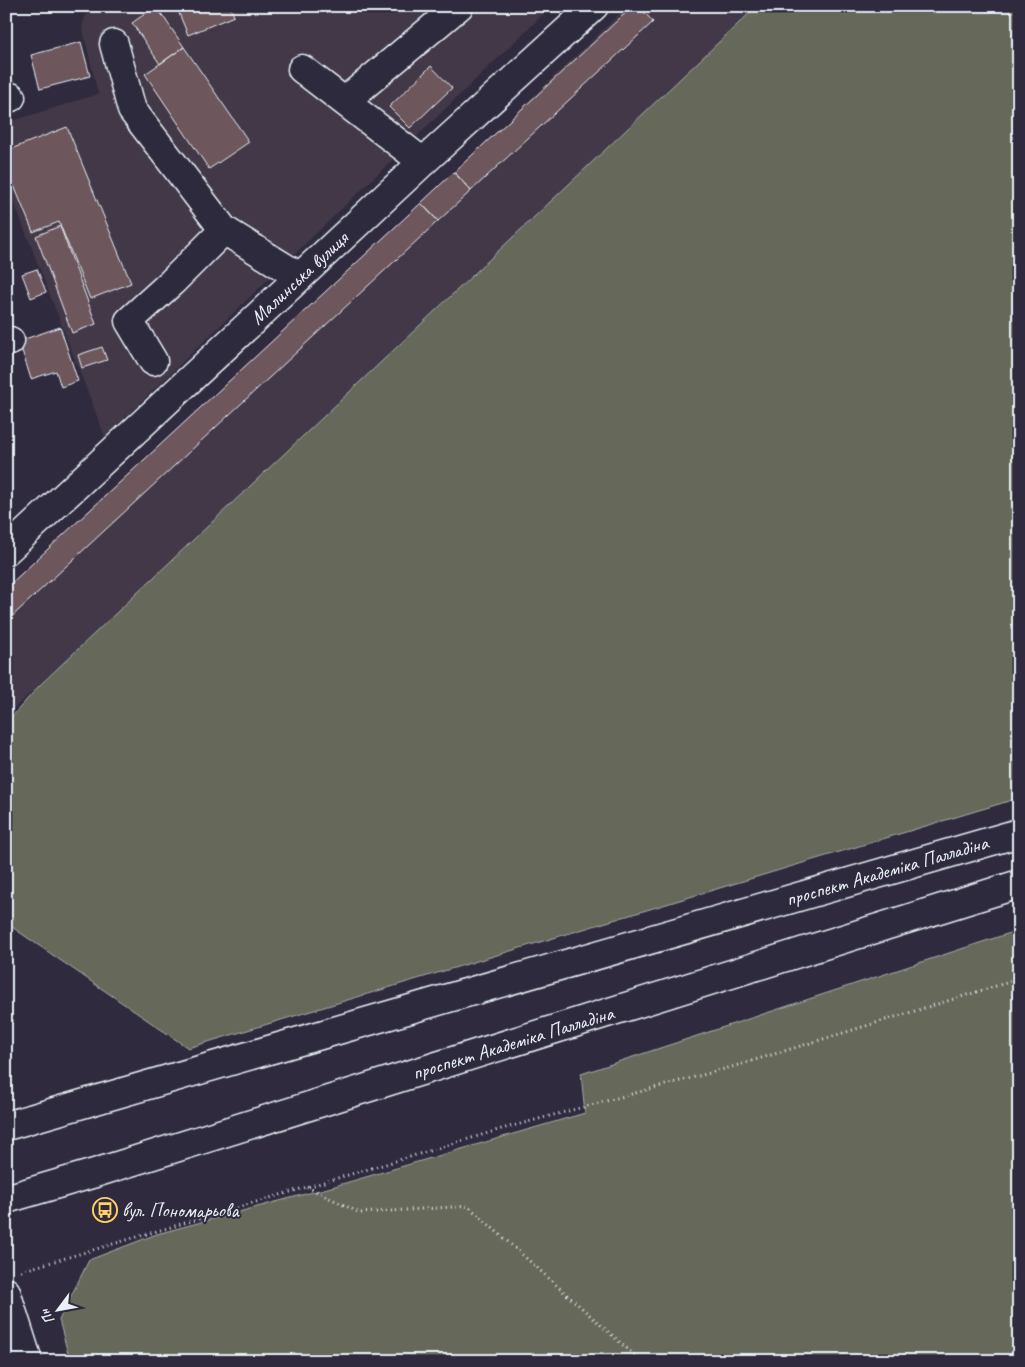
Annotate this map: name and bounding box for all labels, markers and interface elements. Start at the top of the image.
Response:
street label: Малинська вулиця [245,225,355,330]
street label: проспект Академіка Палладіна [783,830,992,912]
street label: проспект Академіка Палладіна [409,1000,618,1086]
bus stop icon: вул. Пономарьова [92,1197,118,1223]
place label: вул. Пономарьова [122,1198,241,1223]
north arrow [32,1284,82,1334]
text: Пн [36,1305,58,1327]

